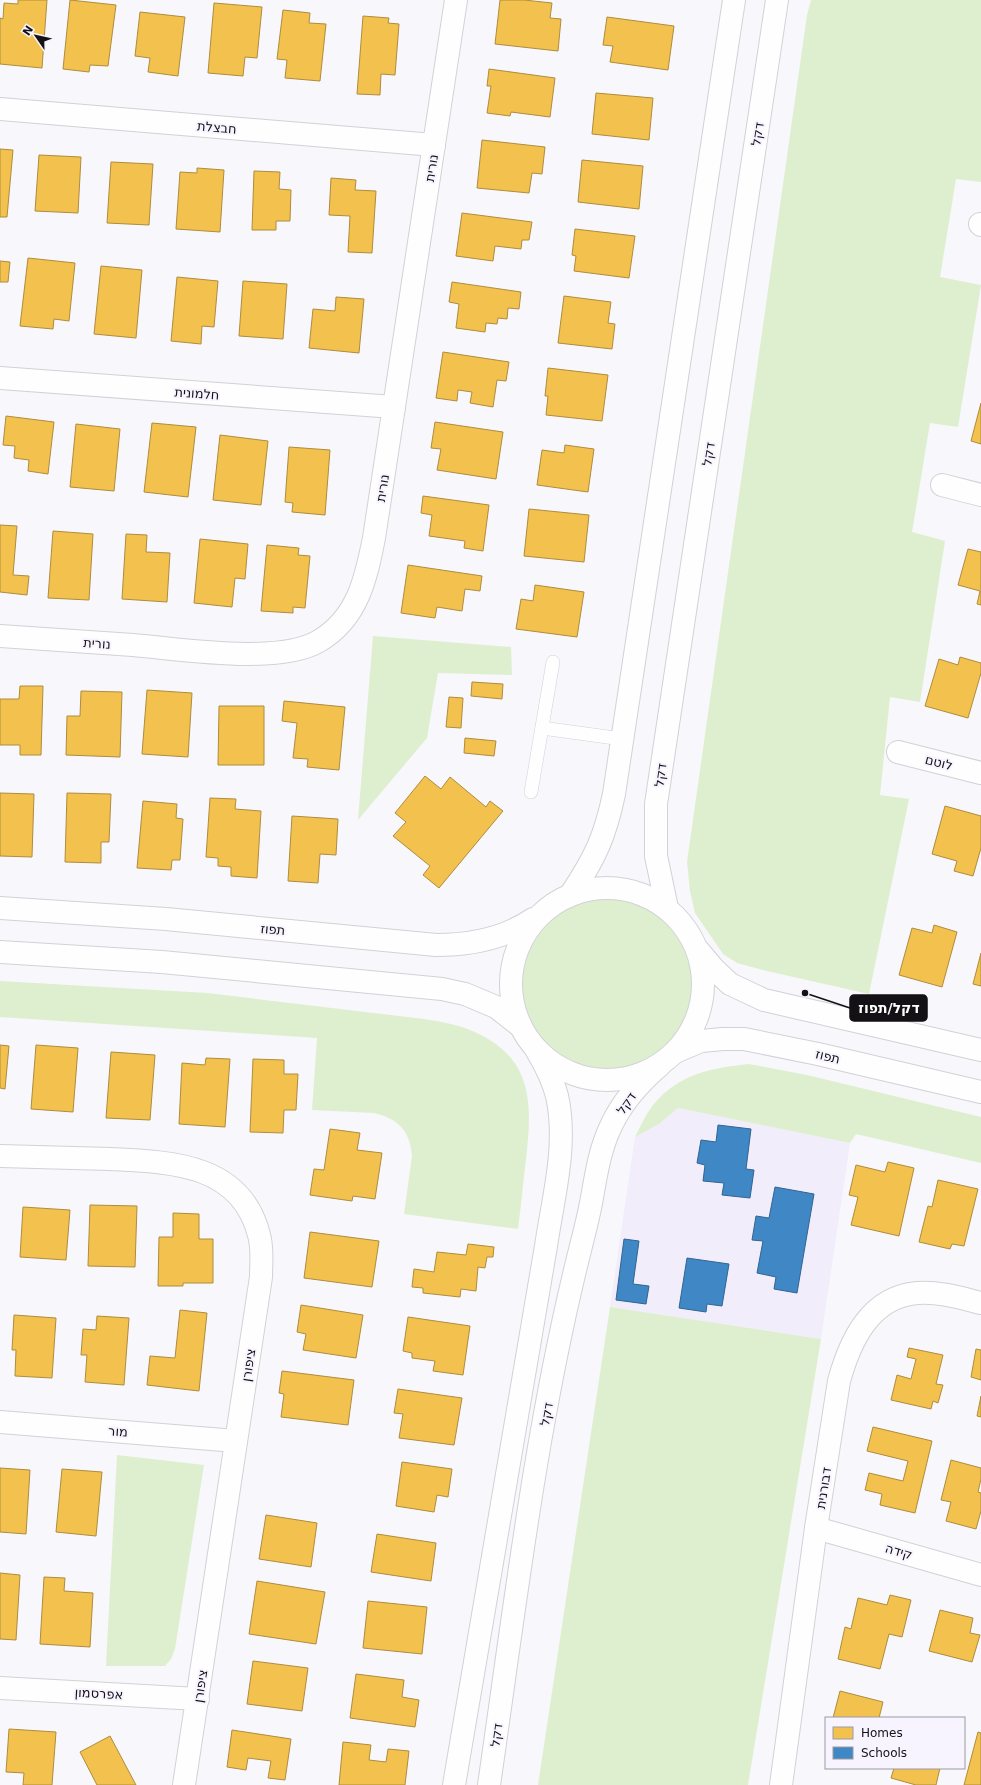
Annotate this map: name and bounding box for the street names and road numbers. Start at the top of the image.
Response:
street label: חבצלת [197,118,237,137]
street label: דקל [748,121,767,147]
street label: נורית [422,153,441,183]
street label: חלמונית [174,384,220,403]
street label: דקל [699,441,718,467]
street label: נורית [373,473,392,503]
street label: נורית [83,635,111,652]
street label: לוטם [923,752,954,773]
street label: דקל [651,762,670,788]
street label: תפוז [260,921,286,938]
street label: תפוז [814,1046,842,1067]
street label: דקל [613,1089,639,1117]
street label: ציפורן [238,1348,258,1383]
street label: דקל [537,1401,556,1427]
street label: מור [108,1423,128,1440]
street label: דבורנית [813,1466,834,1510]
street label: קידה [883,1540,914,1563]
street label: ציפורן [190,1669,210,1704]
street label: אפרסמון [74,1685,124,1702]
street label: דקל [487,1722,506,1748]

